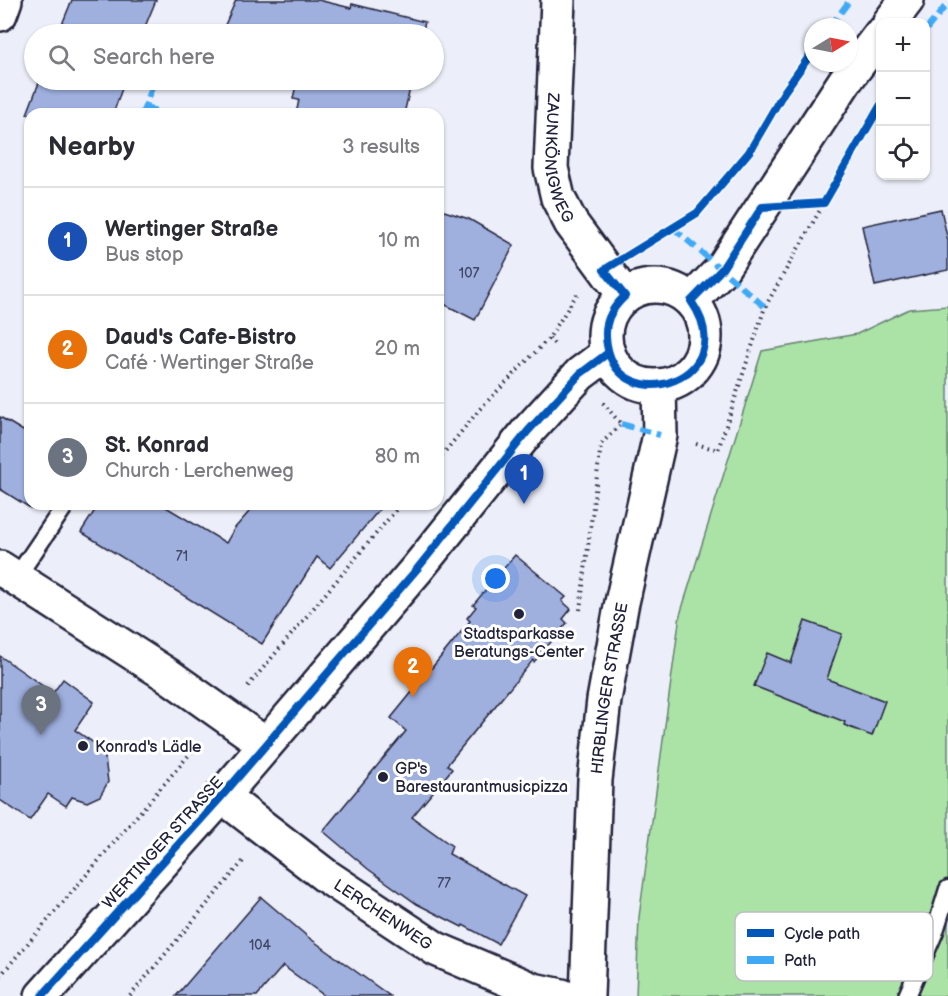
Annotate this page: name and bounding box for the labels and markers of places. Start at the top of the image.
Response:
pin: 1 [504,454,544,504]
marker: Stadtsparkasse Beratungs-Center [512,607,526,621]
place label: Stadtsparkasse Beratungs-Center [454,625,584,662]
pin: 2 [394,648,432,697]
pin: 3 [22,686,60,735]
place label: Konrad's Lädle [95,738,202,757]
marker: Konrad's Lädle [76,739,90,753]
place label: GP's Barestaurantmusicpizza [395,760,568,797]
marker: GP's Barestaurantmusicpizza [376,770,390,784]

